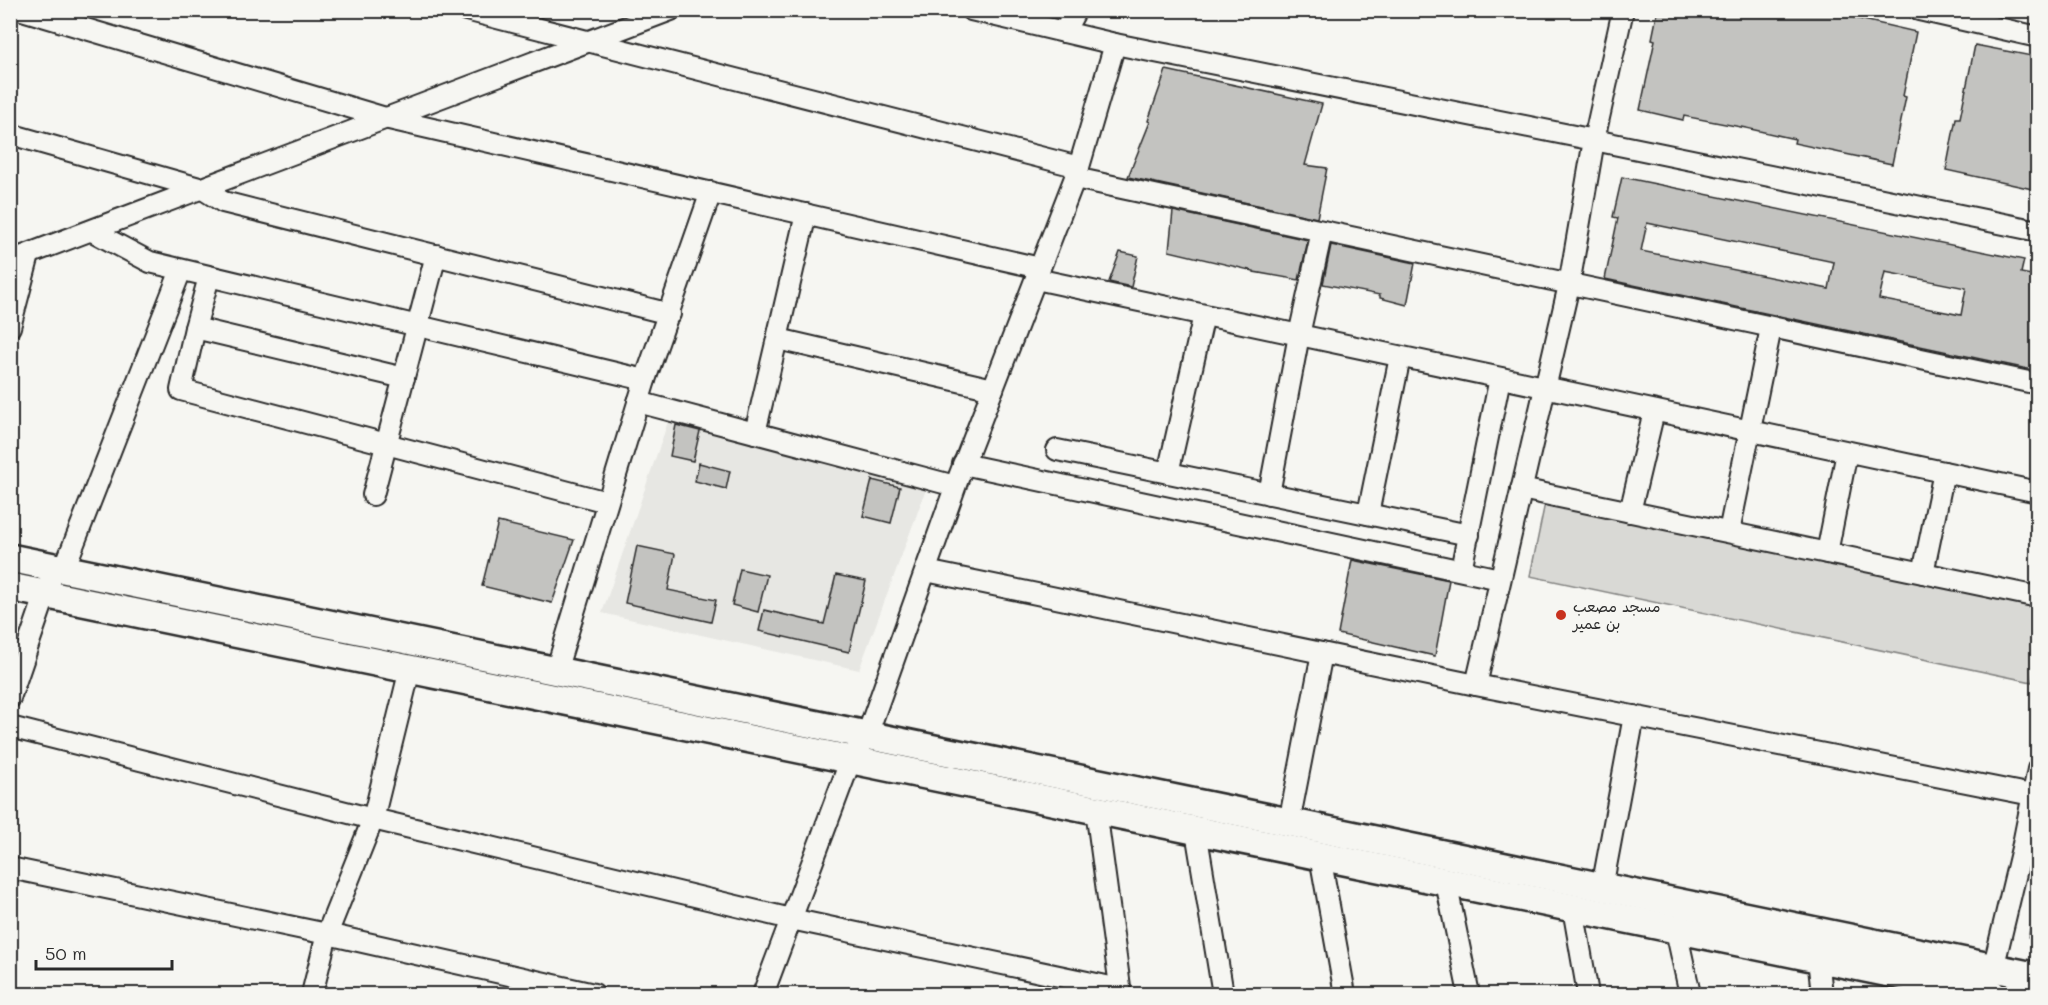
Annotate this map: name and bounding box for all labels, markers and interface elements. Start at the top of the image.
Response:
place label: مسجد مصعب بن عمير [1571,596,1660,633]
marker: مسجد مصعب بن عمير [1554,608,1568,622]
scale bar [36,933,172,971]
text: 50 m [45,941,87,965]

